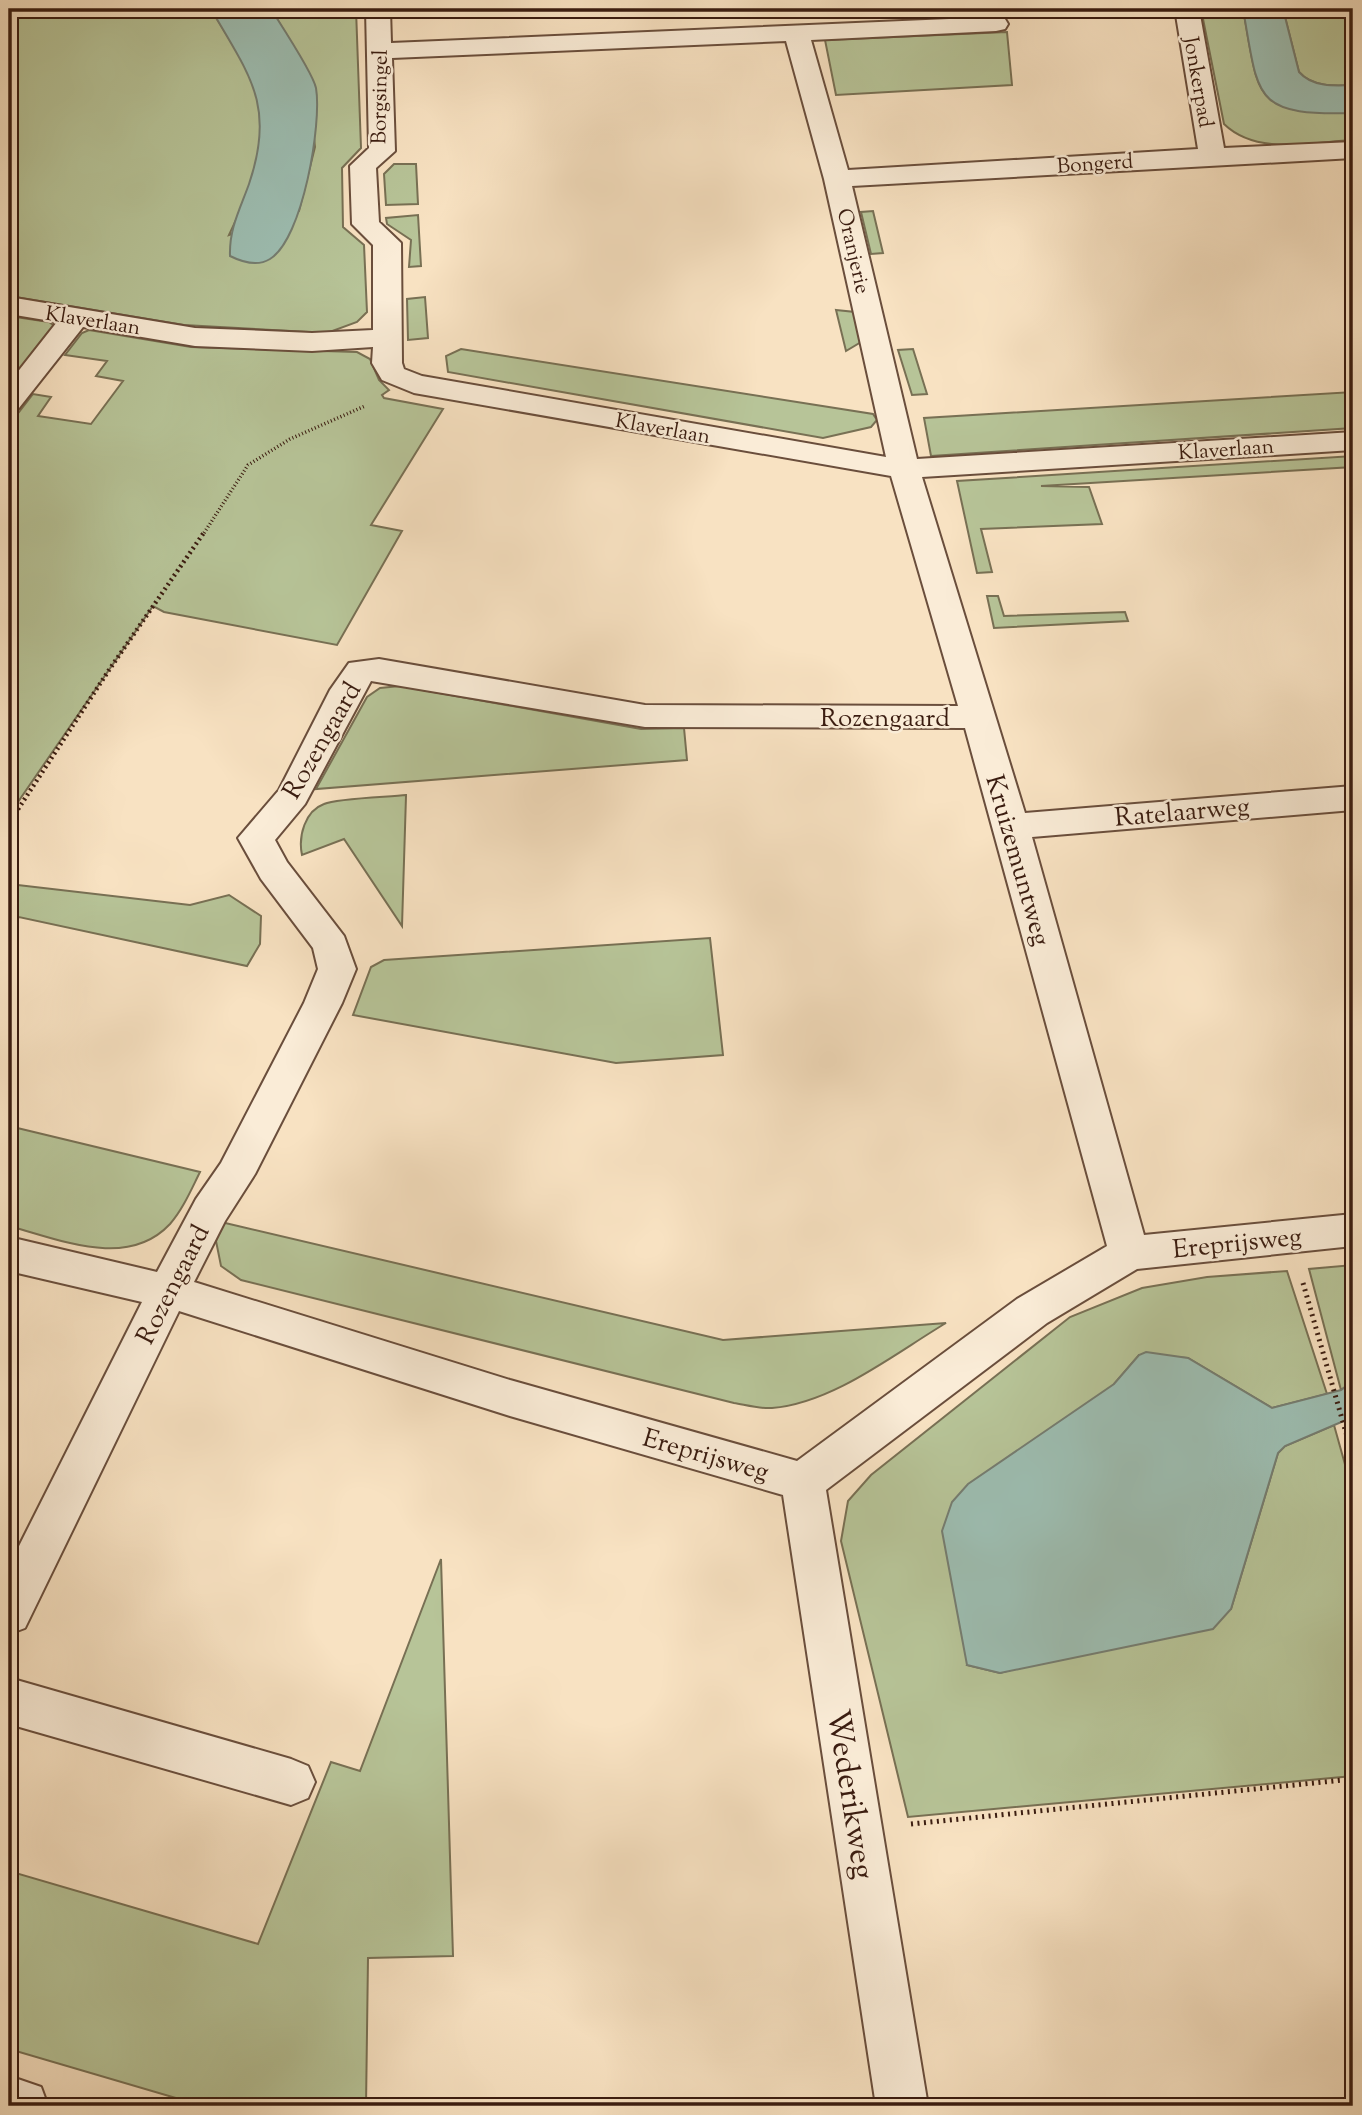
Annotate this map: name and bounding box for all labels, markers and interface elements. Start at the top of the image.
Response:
street label: Jonkerpad [1174,34,1220,130]
street label: Borgsingel [365,49,397,145]
street label: Bongerd [1056,147,1135,183]
street label: Oranjerie [828,206,876,297]
street label: Klaverlaan [43,300,142,344]
street label: Klaverlaan [613,407,713,453]
street label: Klaverlaan [1177,433,1275,469]
street label: Rozengaard [275,675,372,807]
street label: Rozengaard [820,701,950,738]
street label: Kruizemuntweg [975,771,1059,950]
street label: Ratelaarweg [1113,789,1251,838]
street label: Rozengaard [128,1219,220,1351]
street label: Ereprijsweg [1171,1219,1304,1270]
street label: Ereprijsweg [638,1421,773,1492]
street label: Wederikweg [813,1706,885,1883]

